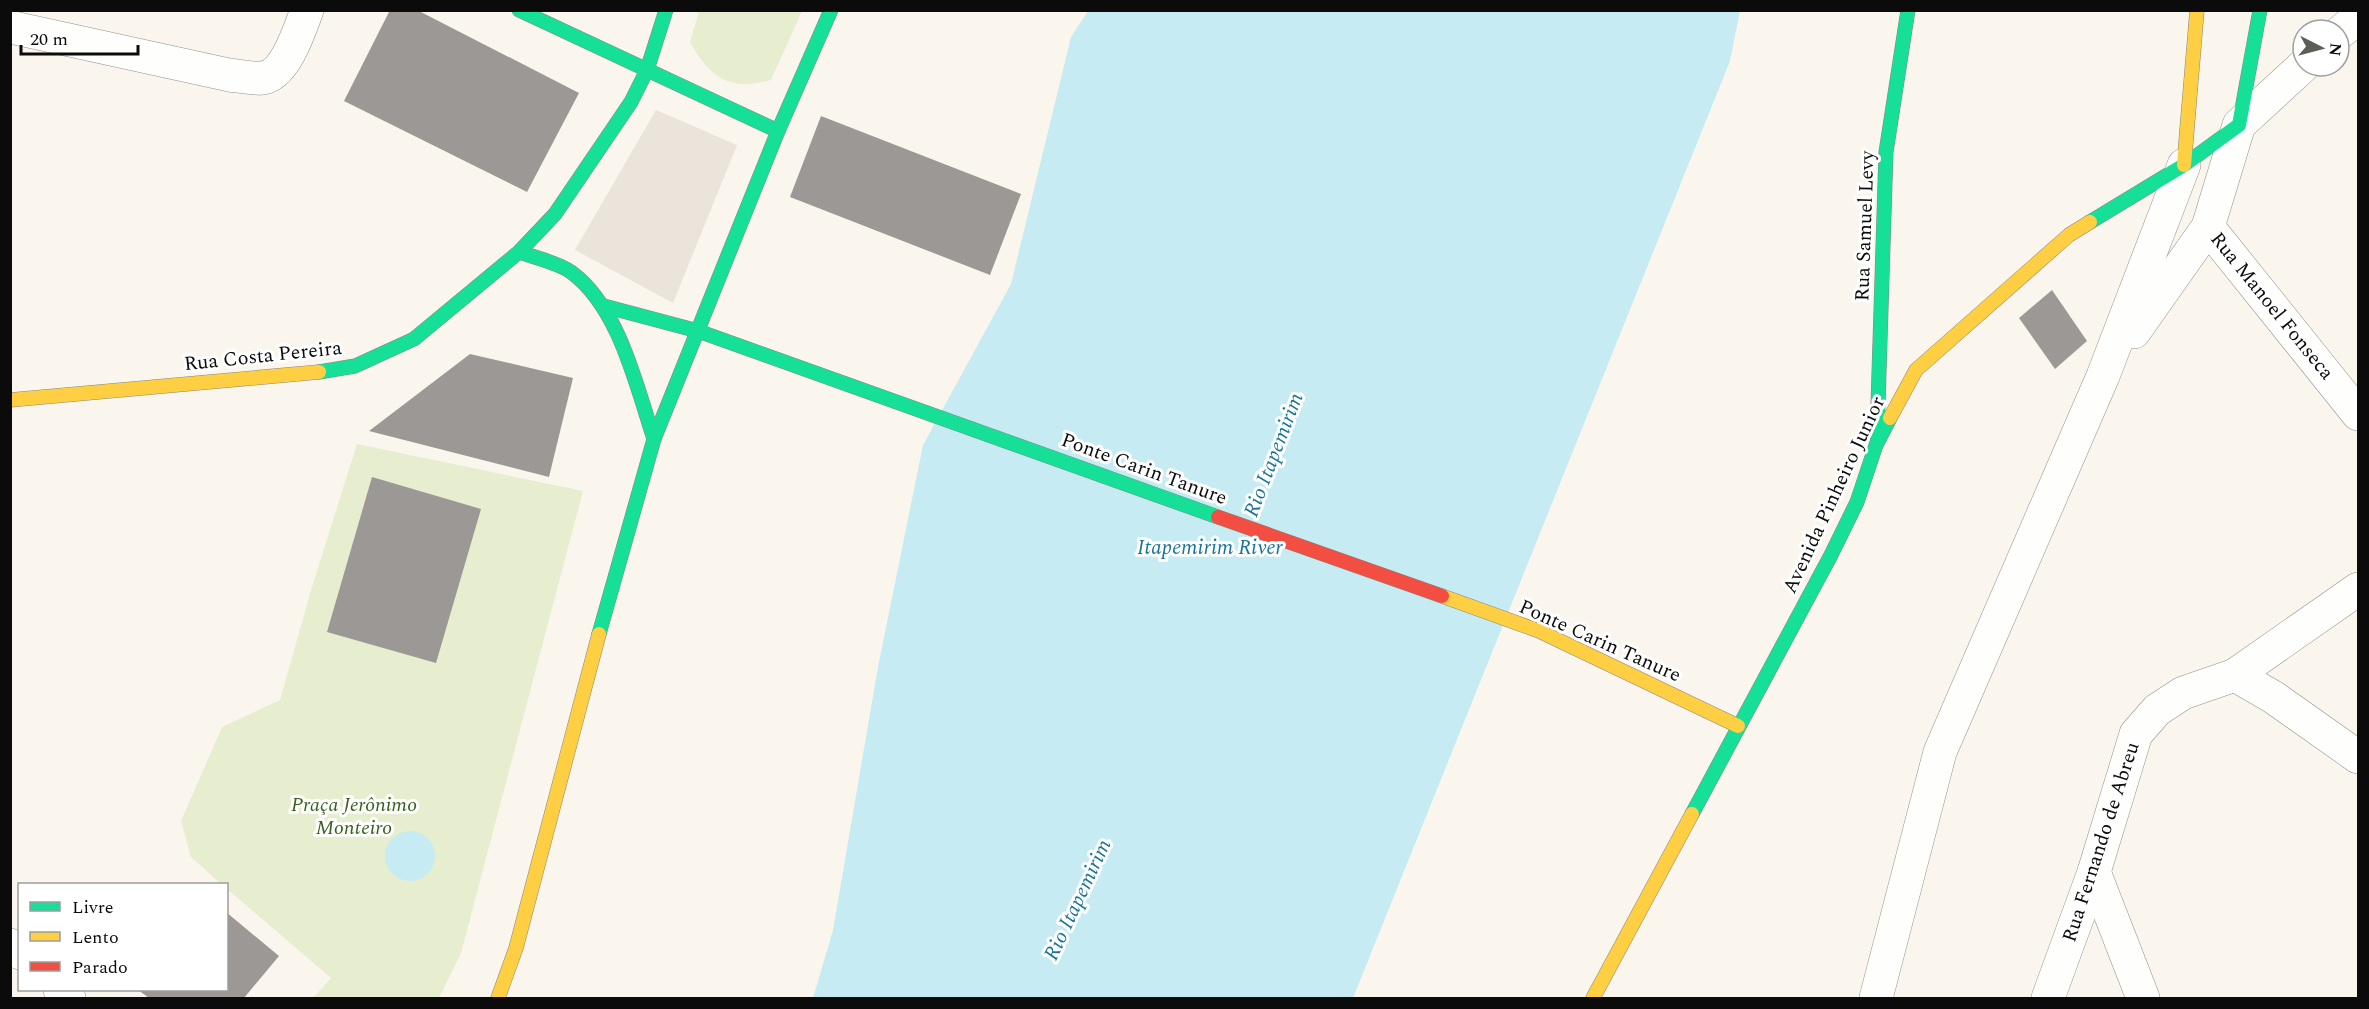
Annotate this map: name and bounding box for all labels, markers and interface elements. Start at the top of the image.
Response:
scale bar [21,18,138,56]
north arrow [2291,18,2351,78]
text: 20 m [30,26,68,53]
text: N [2322,42,2348,57]
street label: Rua Samuel Levy [1847,149,1883,302]
street label: Rua Manoel Fonseca [2203,225,2341,387]
street label: Rua Costa Pereira [183,333,344,379]
water label: Rio Itapemirim [1236,388,1312,522]
street label: Avenida Pinheiro Junior [1775,391,1893,599]
street label: Ponte Carin Tanure [1057,425,1231,513]
water label: Itapemirim River [1137,532,1284,564]
street label: Ponte Carin Tanure [1514,592,1686,690]
street label: Rua Fernando de Abreu [2054,738,2148,946]
park label: Praça Jerônimo Monteiro [291,790,417,843]
water label: Rio Itapemirim [1036,834,1120,966]
legend [18,883,228,991]
text: Livre [72,894,114,921]
text: Lento [72,924,119,951]
text: Parado [72,954,128,981]

